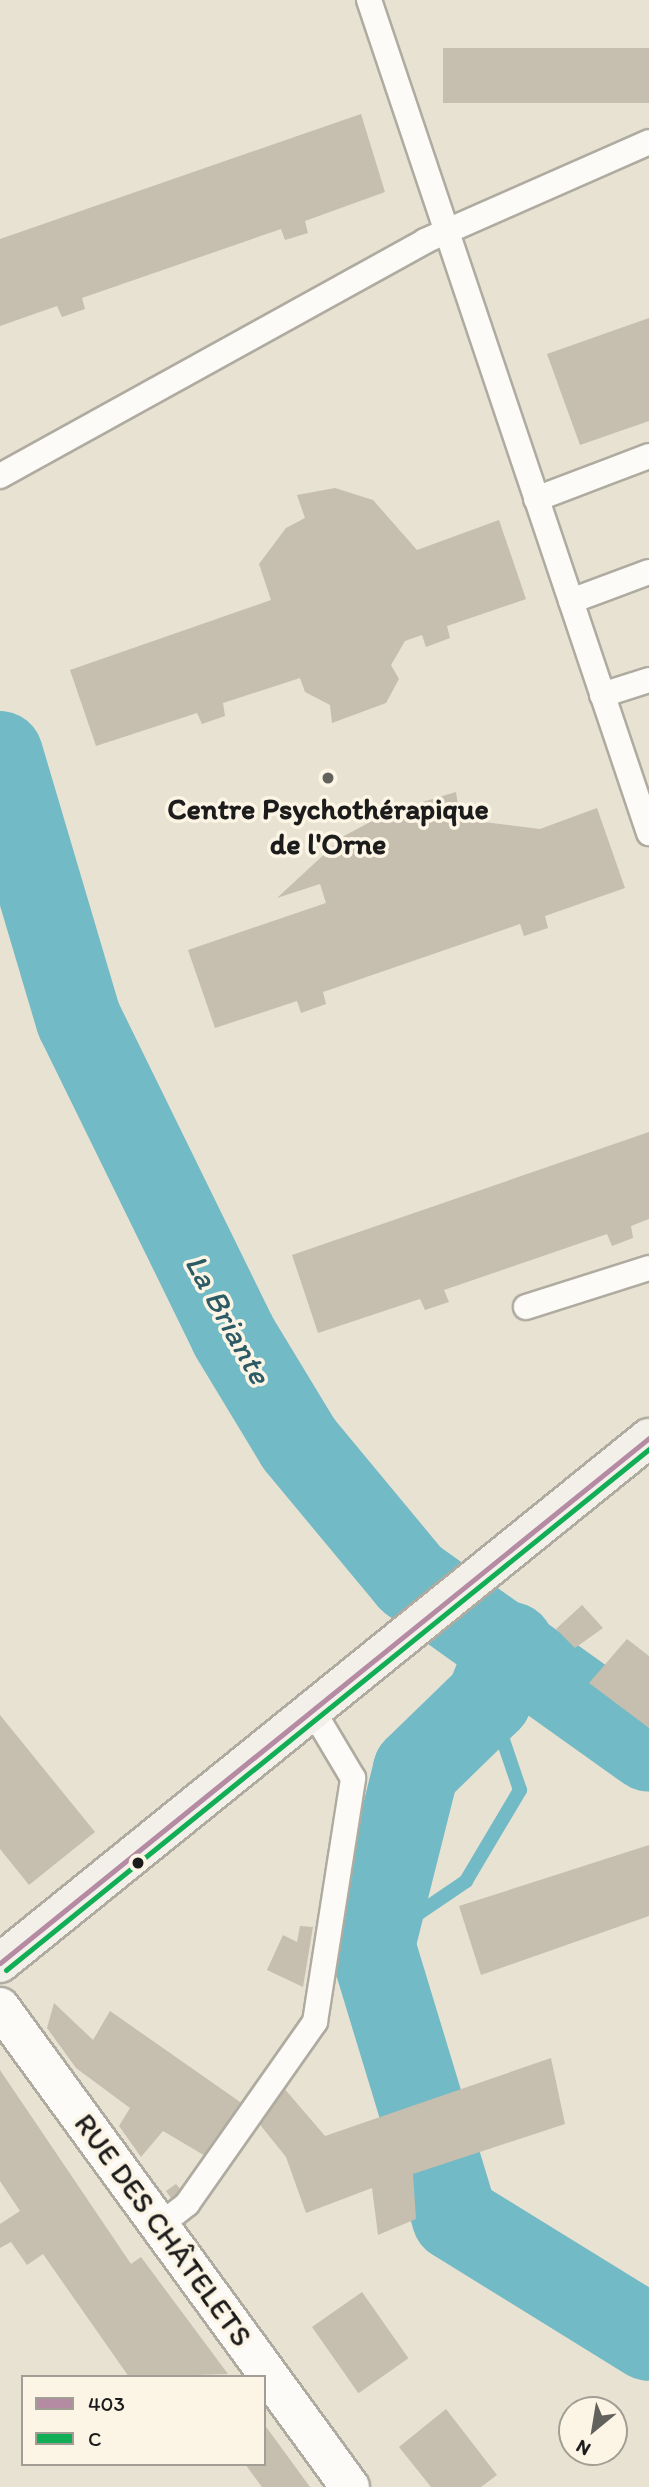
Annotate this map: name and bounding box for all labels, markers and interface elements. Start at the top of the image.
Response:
marker: Centre Psychothérapique de l'Orne [318,768,338,788]
place label: Centre Psychothérapique de l'Orne [167,791,489,862]
water label: La Briante [177,1248,279,1390]
unlabelled marker [131,1856,145,1870]
street label: RUE DES CHÂTELETS [66,2106,260,2354]
legend [21,2375,266,2466]
text: 403 [88,2391,125,2416]
north arrow [558,2396,628,2466]
text: C [88,2426,102,2451]
text: N [572,2435,595,2461]

